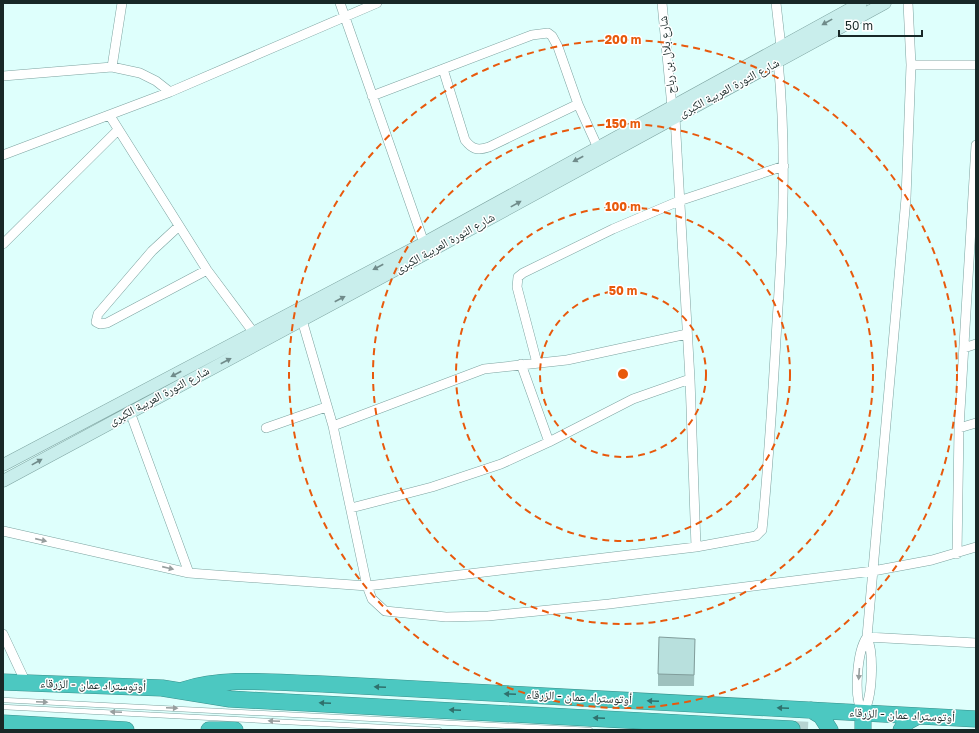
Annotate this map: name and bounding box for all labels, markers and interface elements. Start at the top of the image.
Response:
scale bar [839,12,922,38]
street label: شارع بلال بن رباح [655,15,679,95]
one-way arrow [821,18,833,25]
text: 50 m [845,18,873,33]
text: 200 m [605,32,641,47]
street label: شارع الثورة العربية الكبرى [676,55,782,121]
text: 150 m [606,116,640,131]
one-way arrow [572,156,584,162]
text: 100 m [605,199,641,214]
one-way arrow [510,201,522,207]
street label: شارع الثورة العربية الكبرى [392,209,498,277]
one-way arrow [372,264,383,271]
text: 50 m [609,283,637,298]
one-way arrow [335,296,346,303]
one-way arrow [220,357,232,364]
street label: شارع الثورة العربية الكبرى [106,363,212,429]
centre of rings [616,367,630,381]
one-way arrow [170,371,182,377]
one-way arrow [31,459,43,465]
one-way arrow [35,537,47,543]
one-way arrow [162,566,174,572]
one-way arrow [855,668,862,680]
street label: أوتوستراد عمان - الزرقاء [40,675,146,694]
one-way arrow [373,684,386,690]
street label: أوتوستراد عمان - الزرقاء [526,686,632,707]
one-way arrow [504,690,516,697]
one-way arrow [647,698,660,705]
one-way arrow [36,699,48,706]
one-way arrow [319,700,331,707]
street label: أوتوستراد عمان - الزرقاء [849,704,955,725]
one-way arrow [166,705,178,712]
one-way arrow [777,705,789,712]
one-way arrow [449,707,461,714]
one-way arrow [110,709,122,716]
one-way arrow [593,715,605,722]
one-way arrow [268,718,280,725]

